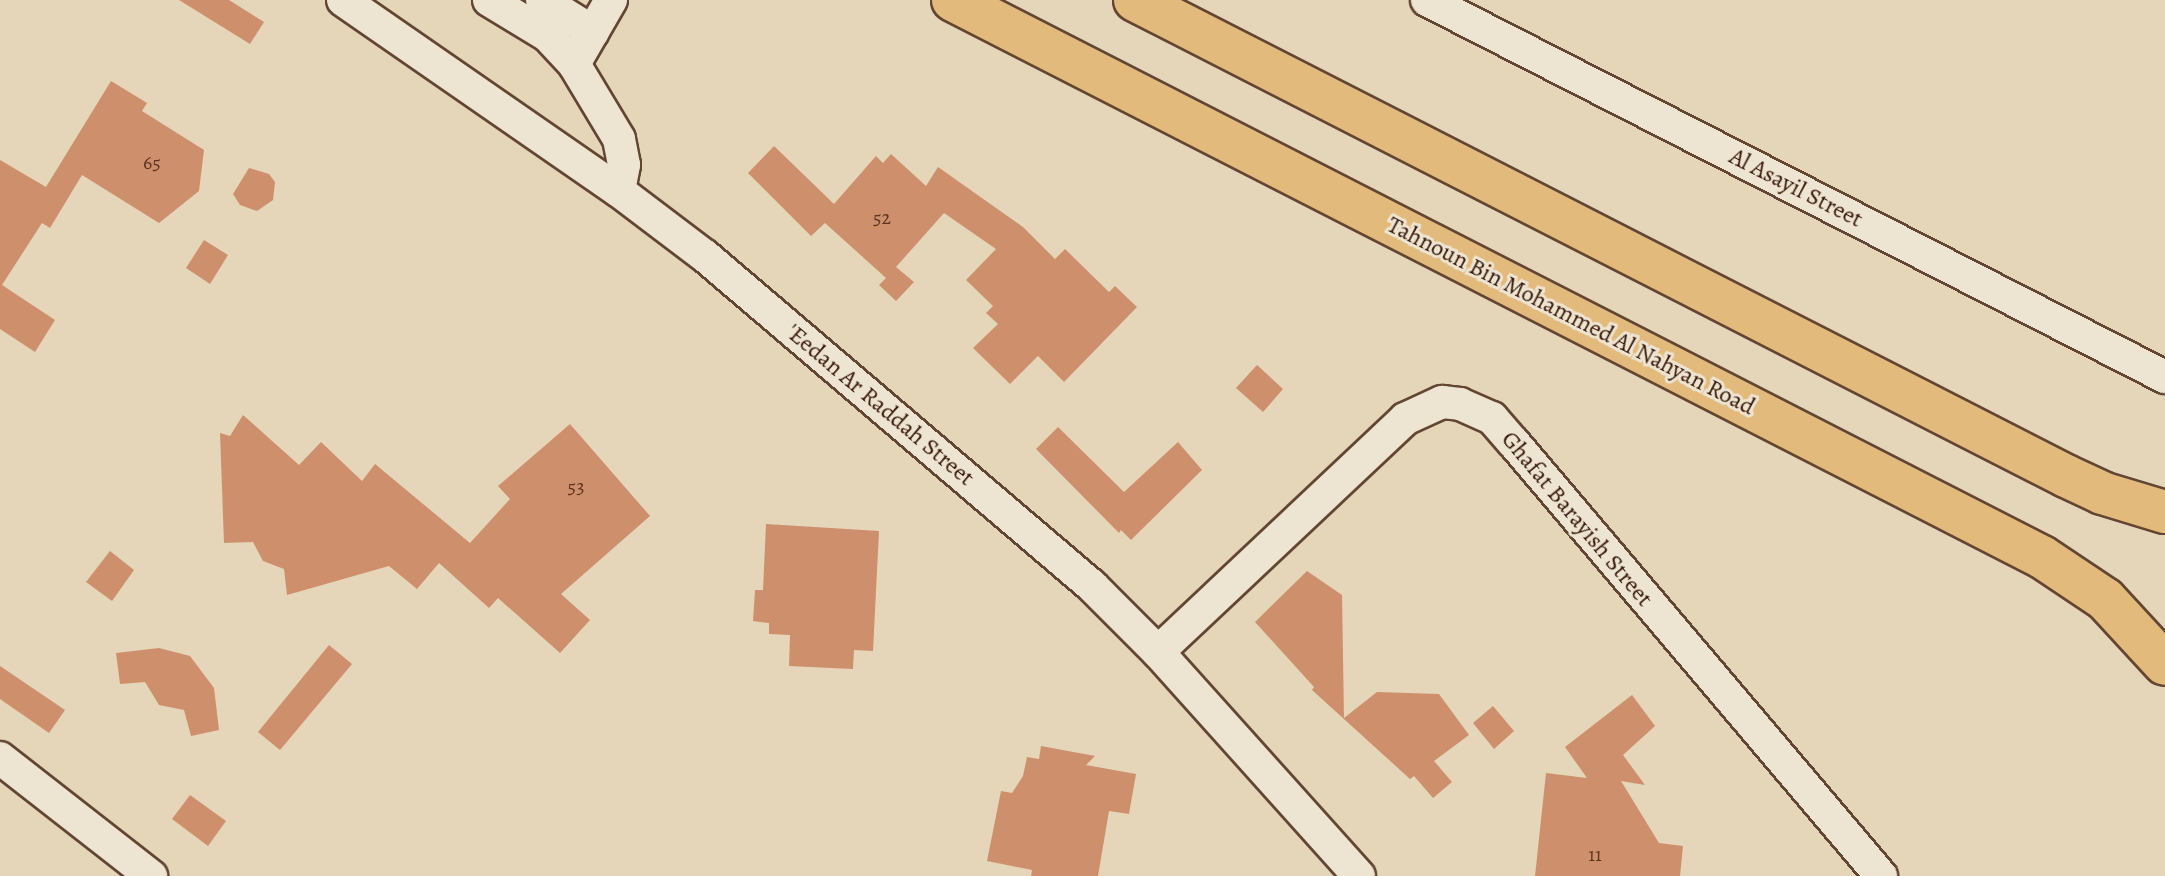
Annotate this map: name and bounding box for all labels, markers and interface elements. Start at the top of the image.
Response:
street label: Al Asayil Street [1725,142,1867,234]
house number: 65 [143,150,161,174]
house number: 52 [873,205,891,229]
street label: Tahnoun Bin Mohammed Al Nahyan Road [1382,210,1760,422]
street label: 'Eedan Ar Raddah Street [780,318,980,492]
street label: Ghafat Barayish Street [1495,425,1659,613]
house number: 53 [568,474,584,498]
house number: 11 [1588,842,1602,866]

